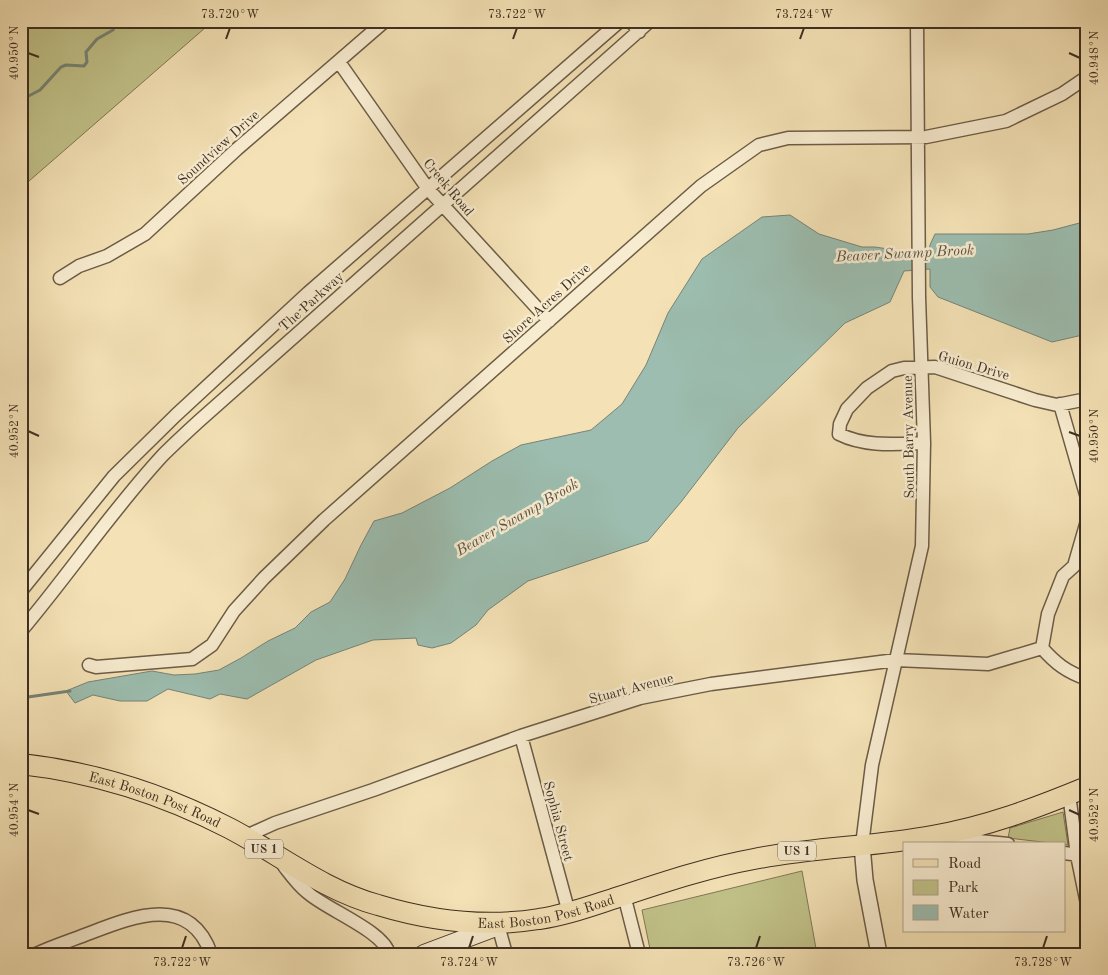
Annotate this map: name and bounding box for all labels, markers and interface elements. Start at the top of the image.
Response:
text: 73.720°W [201,9,259,21]
text: 73.722°W [488,9,546,21]
text: 73.724°W [775,9,833,21]
text: 40.950°N [8,26,21,80]
text: 40.948°N [1089,31,1101,85]
street label: Soundview Drive [175,108,262,188]
street label: Creek Road [420,156,476,219]
water label: Beaver Swamp Brook [835,243,975,266]
street label: Shore Acres Drive [500,261,593,346]
street label: The Parkway [277,269,347,334]
street label: Guion Drive [937,349,1011,383]
street label: South Barry Avenue [901,375,917,499]
text: 40.952°N [8,404,21,458]
text: 40.950°N [1088,409,1101,463]
water label: Beaver Swamp Brook [453,477,581,560]
street label: Stuart Avenue [587,671,675,707]
street label: East Boston Post Road [87,770,223,831]
street label: Sophia Street [541,780,575,863]
text: 40.954°N [8,783,21,837]
text: 40.952°N [1088,788,1101,842]
road number: US 1 [245,840,283,859]
road number: US 1 [778,841,816,860]
legend [903,842,1066,932]
text: Road [948,857,982,872]
text: Park [948,881,979,896]
street label: East Boston Post Road [477,893,616,931]
text: Water [948,907,989,922]
text: 73.722°W [153,957,211,969]
text: 73.724°W [440,957,498,969]
text: 73.726°W [727,957,785,969]
text: 73.728°W [1014,957,1072,969]

